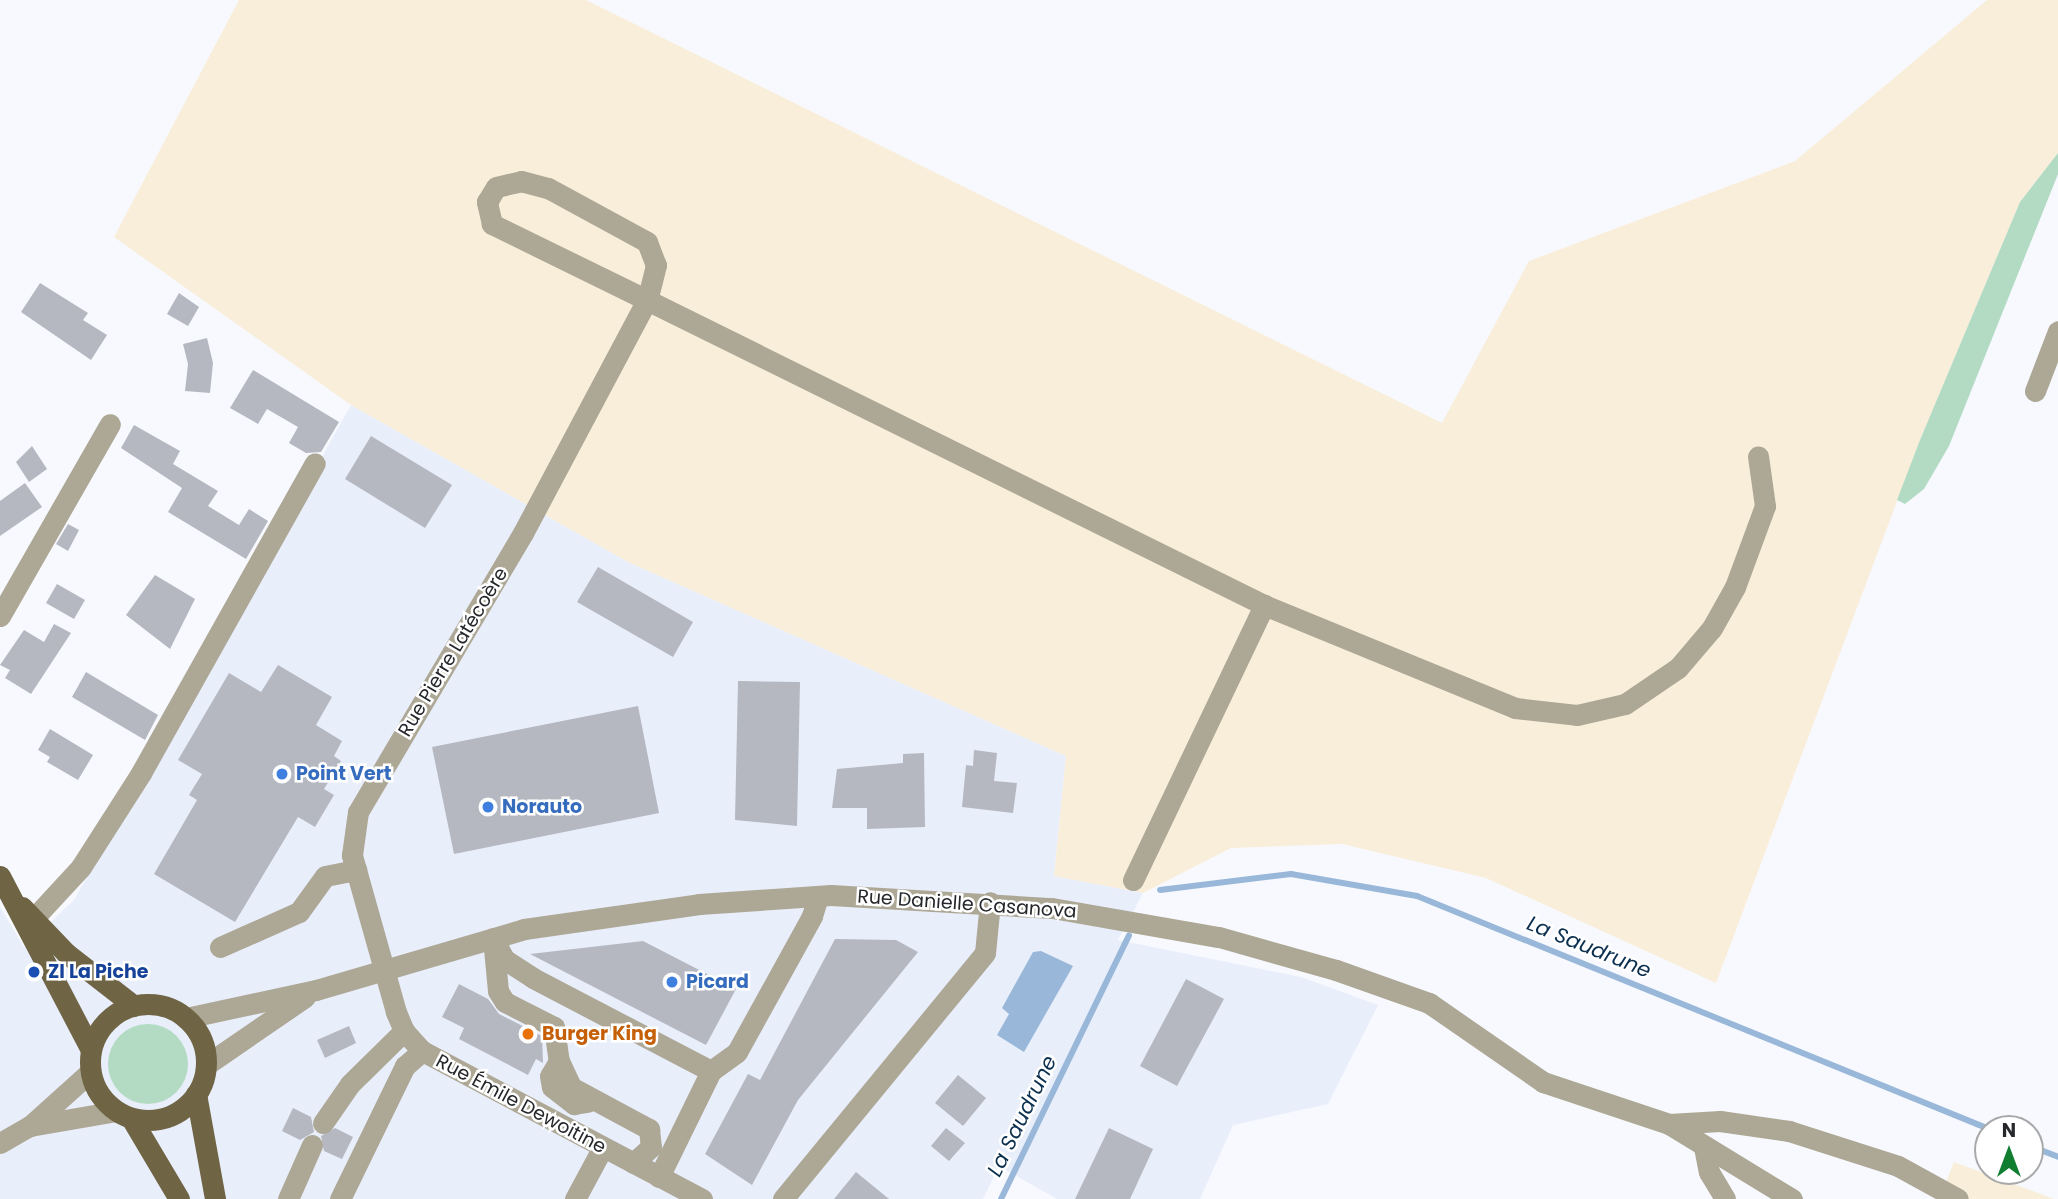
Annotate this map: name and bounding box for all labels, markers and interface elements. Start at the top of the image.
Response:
street label: Rue Pierre Latécoère [393,563,513,741]
place label: Point Vert [296,763,392,785]
marker: Point Vert [274,766,290,782]
place label: Norauto [502,796,582,818]
marker: Norauto [480,799,496,815]
street label: Rue Danielle Casanova [857,885,1077,923]
water label: La Saudrune [1523,911,1655,983]
place label: ZI La Piche [48,961,148,983]
marker: ZI La Piche [26,964,42,980]
place label: Picard [686,971,749,993]
marker: Picard [664,974,680,990]
place label: Burger King [542,1023,657,1045]
marker: Burger King [520,1026,536,1042]
street label: Rue Émile Dewoitine [432,1050,610,1158]
water label: La Saudrune [982,1051,1062,1181]
north arrow [1974,1115,2044,1185]
text: N [2002,1117,2016,1144]

